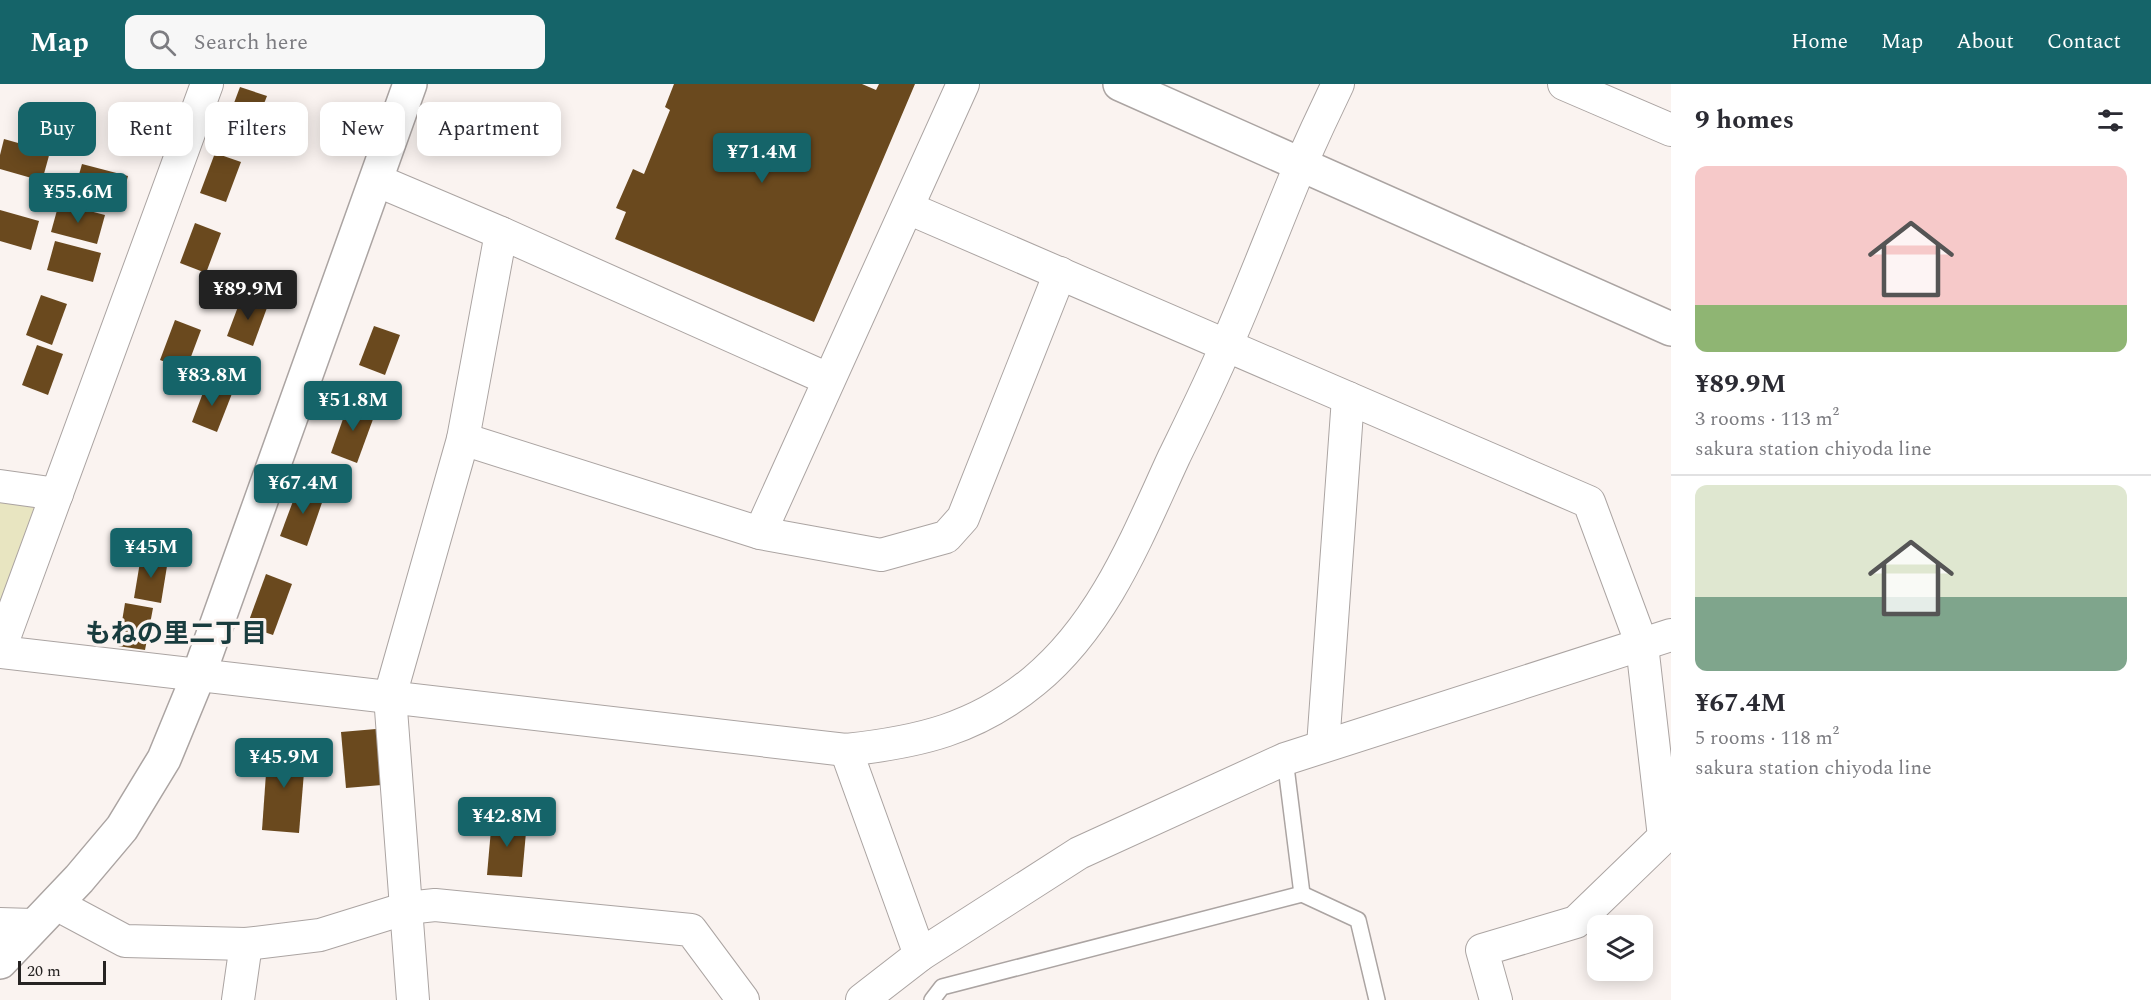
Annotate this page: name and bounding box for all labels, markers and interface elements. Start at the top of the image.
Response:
search box [125,15,545,69]
text: Map [30,21,89,64]
icon: search [146,26,179,59]
text: Search here [194,26,308,59]
text: Home [1791,26,1848,58]
text: Map [1881,26,1923,58]
text: About [1956,26,2014,58]
text: Contact [2047,26,2121,58]
text: 9 homes [1695,100,1794,140]
chip: Buy [18,102,96,156]
chip: Rent [108,102,193,156]
chip: Filters [205,102,308,156]
chip: New [320,102,405,156]
chip: Apartment [417,102,561,156]
icon: filters [2094,104,2127,137]
pin: ¥71.4M [713,133,811,184]
text: ¥71.4M [727,137,797,167]
pin: ¥55.6M [29,173,127,224]
text: ¥55.6M [43,177,113,207]
icon: home [1857,205,1965,313]
pin: ¥89.9M [199,270,297,321]
text: ¥89.9M [213,274,283,304]
pin: ¥83.8M [163,356,261,407]
text: ¥83.8M [177,360,247,390]
text: ¥89.9M [1695,364,1786,404]
pin: ¥51.8M [304,381,402,432]
text: ¥51.8M [318,385,388,415]
text: 3 rooms · 113 m² [1695,404,1839,434]
text: sakura station chiyoda line [1695,434,1932,464]
pin: ¥67.4M [254,464,352,515]
text: ¥67.4M [268,468,338,498]
icon: home [1857,524,1965,632]
pin: ¥45M [115,528,187,579]
text: ¥45M [124,532,178,562]
district label: もねの里二丁目 [85,614,267,654]
text: ¥67.4M [1695,683,1786,723]
text: 5 rooms · 118 m² [1695,723,1839,753]
pin: ¥45.9M [235,738,333,789]
text: ¥45.9M [249,742,319,772]
text: sakura station chiyoda line [1695,753,1932,783]
pin: ¥42.8M [458,797,556,848]
text: ¥42.8M [472,801,542,831]
map controls [1587,915,1653,981]
button: layers [1587,915,1653,981]
scale bar [18,958,106,986]
text: 20 m [27,959,61,983]

